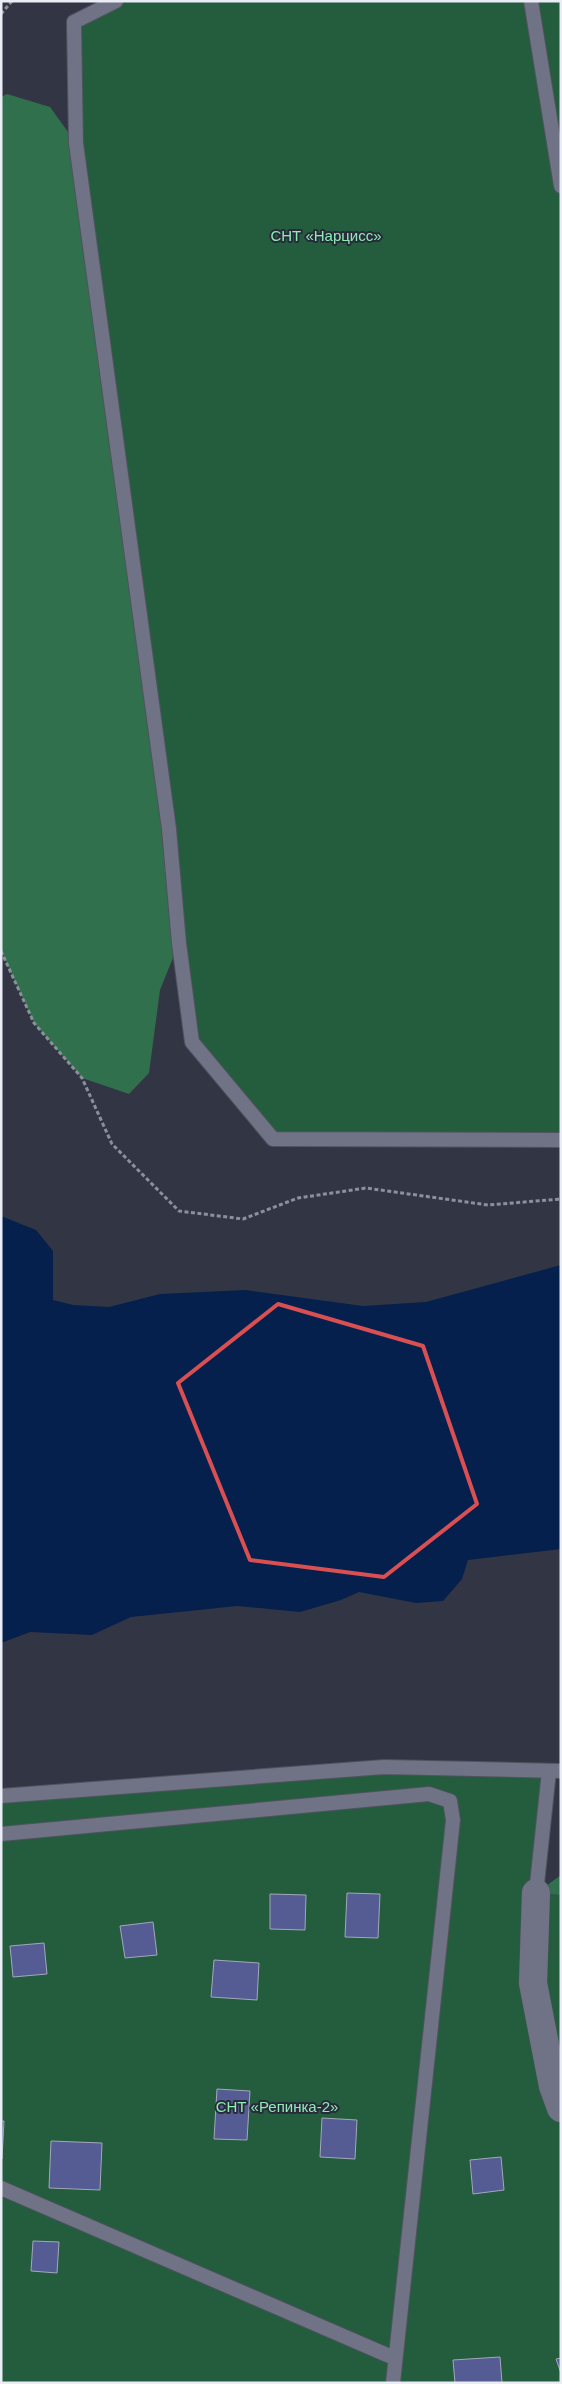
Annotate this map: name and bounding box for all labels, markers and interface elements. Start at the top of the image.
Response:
park label: СНТ «Нарцисс» [270,227,382,244]
park label: СНТ «Репинка-2» [216,2098,338,2115]

